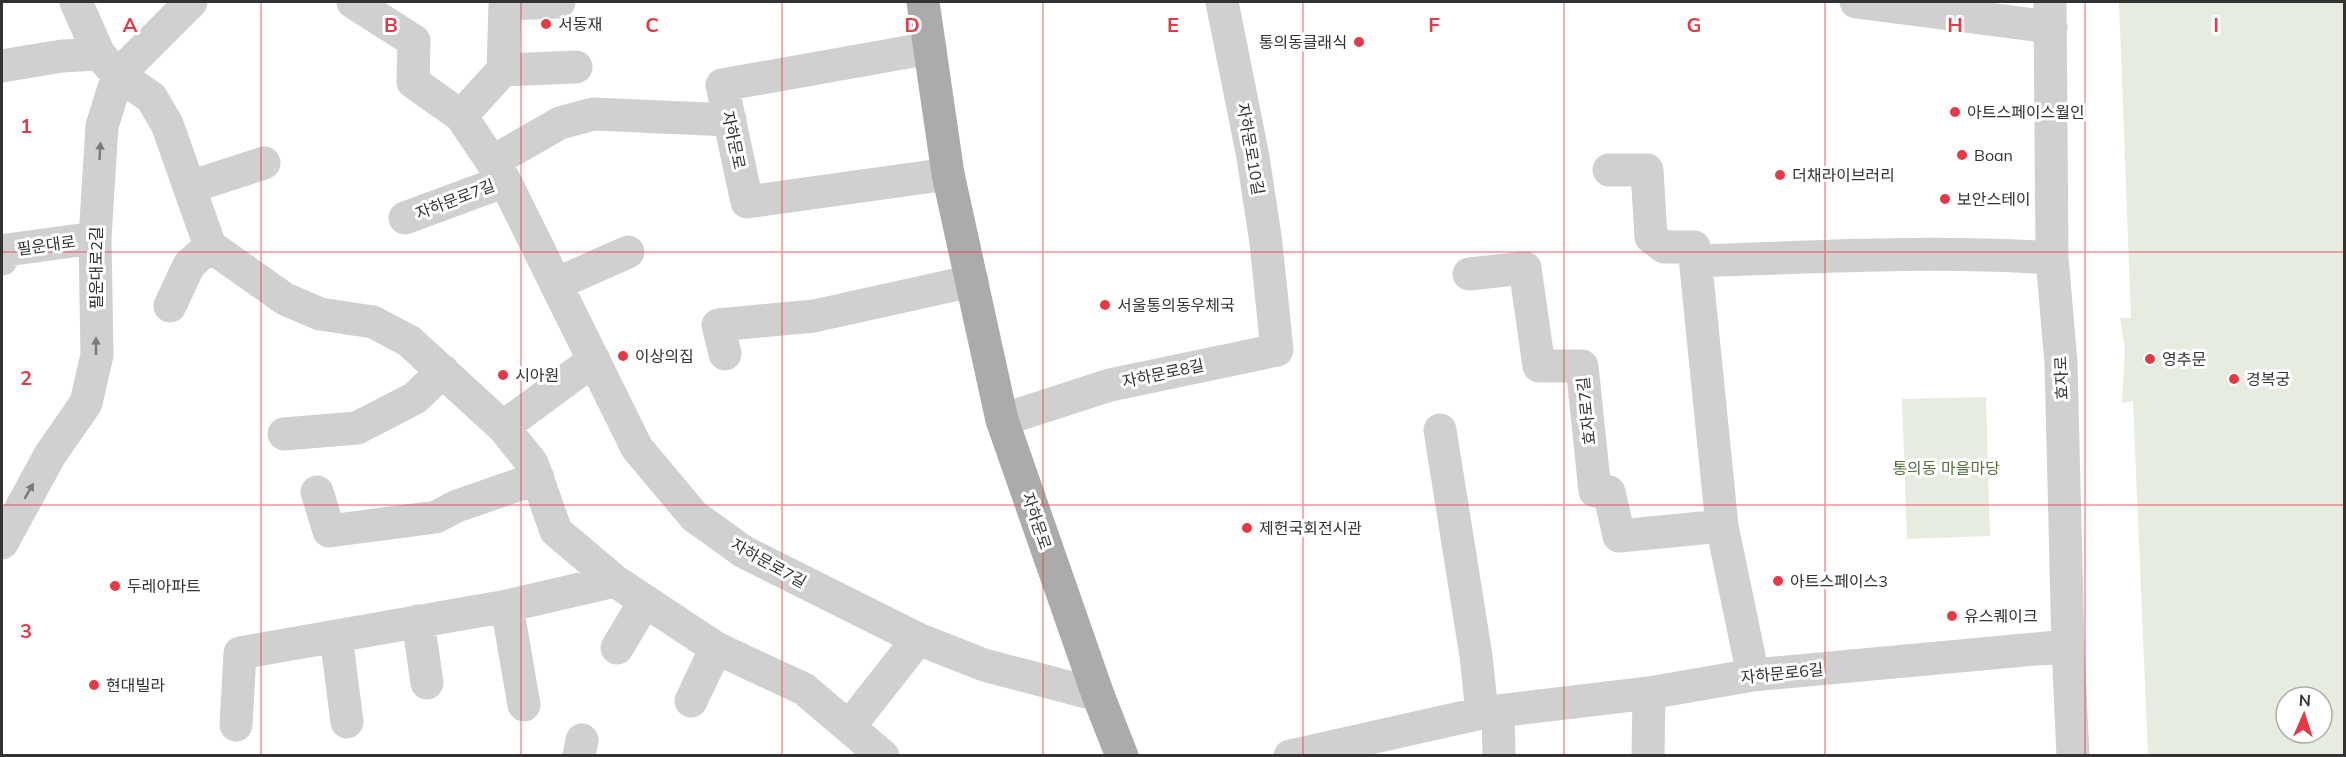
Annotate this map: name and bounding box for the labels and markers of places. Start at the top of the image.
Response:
place label: 서동재 [558,14,602,34]
marker: 서동재 [539,17,553,31]
place label: 통의동클래식 [1259,32,1347,52]
marker: 통의동클래식 [1352,35,1366,49]
place label: 아트스페이스월인 [1967,102,2085,122]
marker: 아트스페이스월인 [1948,105,1962,119]
place label: Boan [1974,145,2013,165]
marker: Boan [1955,148,1969,162]
place label: 더채라이브러리 [1792,165,1895,185]
marker: 더채라이브러리 [1773,168,1787,182]
place label: 보안스테이 [1957,189,2031,209]
marker: 보안스테이 [1938,192,1952,206]
place label: 서울통의동우체국 [1117,295,1235,315]
marker: 서울통의동우체국 [1098,298,1112,312]
place label: 이상의집 [635,346,694,366]
marker: 이상의집 [616,349,630,363]
place label: 영추문 [2162,349,2206,369]
marker: 영추문 [2143,352,2157,366]
place label: 시아원 [515,365,559,385]
marker: 시아원 [496,368,510,382]
place label: 경복궁 [2246,369,2290,389]
marker: 경복궁 [2227,372,2241,386]
place label: 제헌국회전시관 [1259,518,1362,538]
marker: 제헌국회전시관 [1240,521,1254,535]
place label: 아트스페이스3 [1790,571,1888,591]
marker: 아트스페이스3 [1771,574,1785,588]
place label: 두레아파트 [127,576,201,596]
marker: 두레아파트 [108,579,122,593]
place label: 유스퀘이크 [1964,606,2038,626]
marker: 유스퀘이크 [1945,609,1959,623]
place label: 현대빌라 [106,675,165,695]
marker: 현대빌라 [87,678,101,692]

